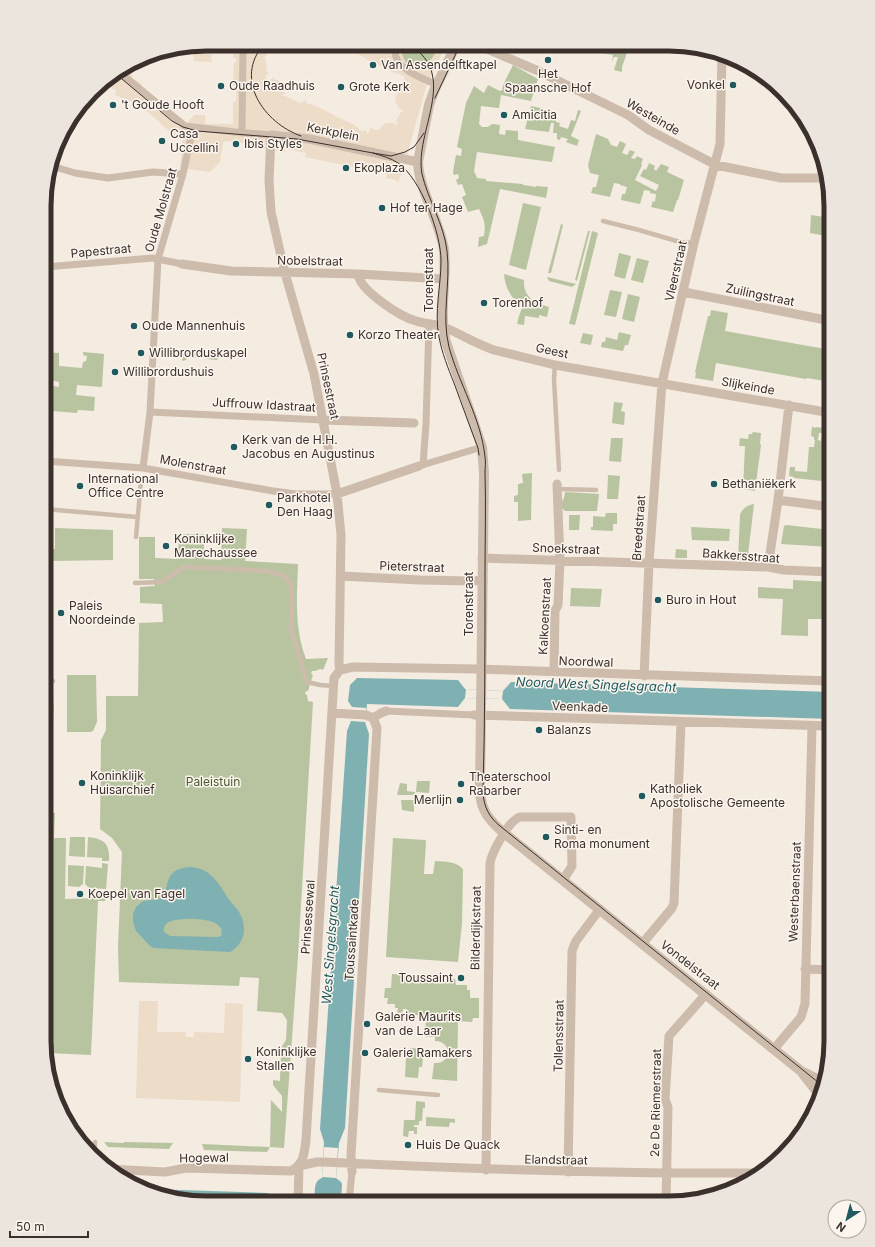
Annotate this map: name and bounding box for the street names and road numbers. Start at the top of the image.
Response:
street label: Westeinde [624,95,683,138]
street label: Kerkplein [306,119,361,144]
street label: Oude Molstraat [141,166,180,254]
street label: Vleerstraat [661,239,690,303]
street label: Papestraat [70,240,132,261]
street label: Torenstraat [421,248,436,312]
street label: Nobelstraat [277,252,343,269]
street label: Zuilingstraat [724,280,796,309]
street label: Geest [534,340,570,361]
street label: Prinsestraat [314,351,343,421]
street label: Slijkeinde [720,373,776,398]
street label: Juffrouw Idastraat [212,394,316,415]
street label: Molenstraat [159,451,228,478]
street label: Breedstraat [629,495,648,561]
street label: Snoekstraat [532,540,600,557]
street label: Bakkersstraat [702,545,780,566]
street label: Pieterstraat [379,558,445,575]
street label: Torenstraat [461,572,476,636]
street label: Kalkoenstraat [535,577,554,655]
street label: Noordwal [558,653,614,670]
street label: Veenkade [552,698,608,715]
street label: Westerbaenstraat [785,841,804,942]
street label: Prinsessewal [297,879,318,955]
street label: Bilderdijkstraat [467,886,484,970]
street label: Toussaintkade [341,898,362,981]
street label: Vondelstraat [658,937,723,993]
street label: Tollensstraat [550,1000,567,1072]
street label: 2e De Riemerstraat [647,1049,664,1157]
street label: Hogewal [179,1150,229,1165]
street label: Elandstraat [524,1151,588,1168]

